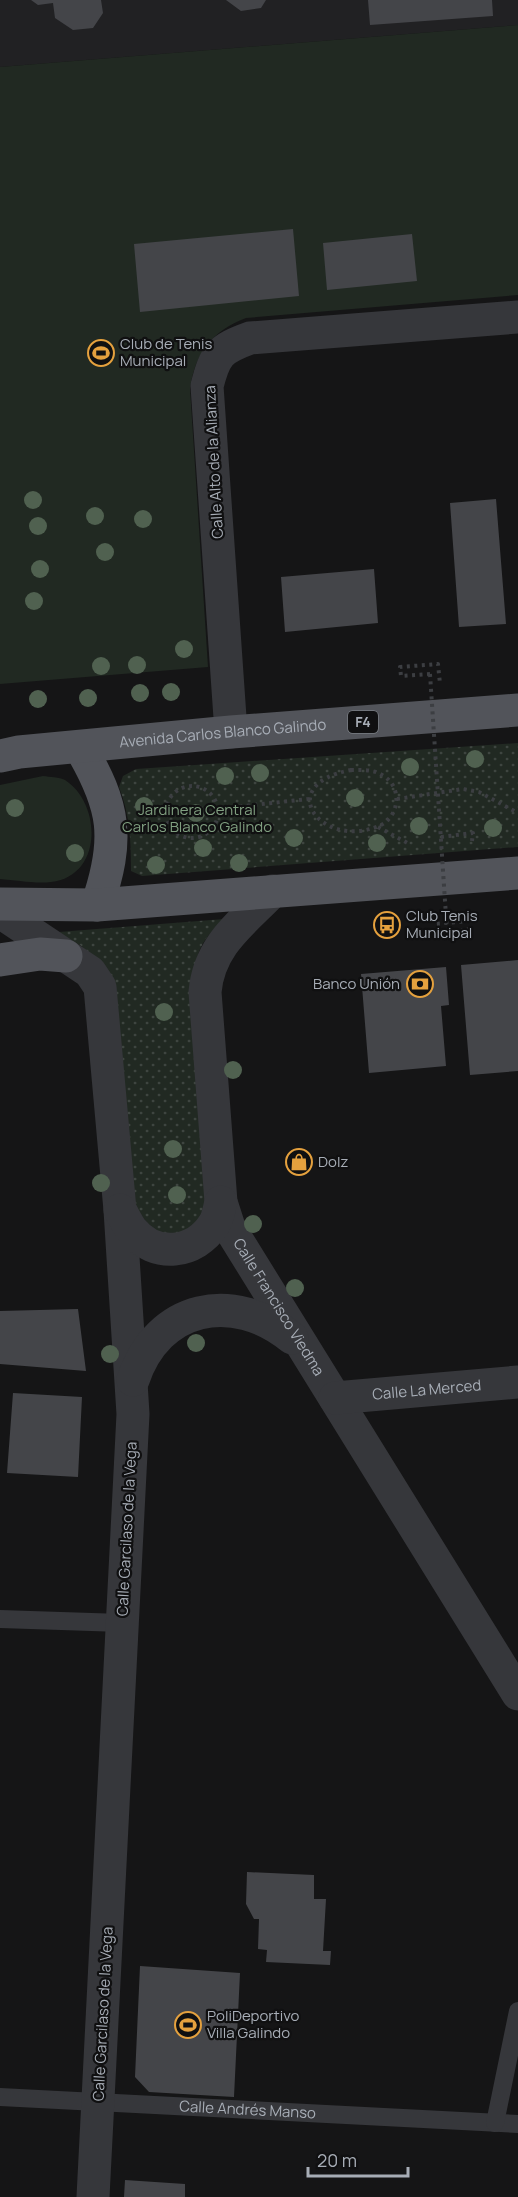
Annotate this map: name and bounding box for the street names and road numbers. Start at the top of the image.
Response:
street label: Calle Alto de la Alianza [199,385,228,539]
road number: F4 [348,711,378,733]
street label: Avenida Carlos Blanco Galindo [118,714,327,752]
street label: Calle Francisco Viedma [228,1234,330,1380]
street label: Calle La Merced [371,1374,482,1405]
street label: Calle Garcilaso de la Vega [111,1441,142,1617]
street label: Calle Garcilaso de la Vega [87,1926,118,2102]
street label: Calle Andrés Manso [179,2095,317,2123]

